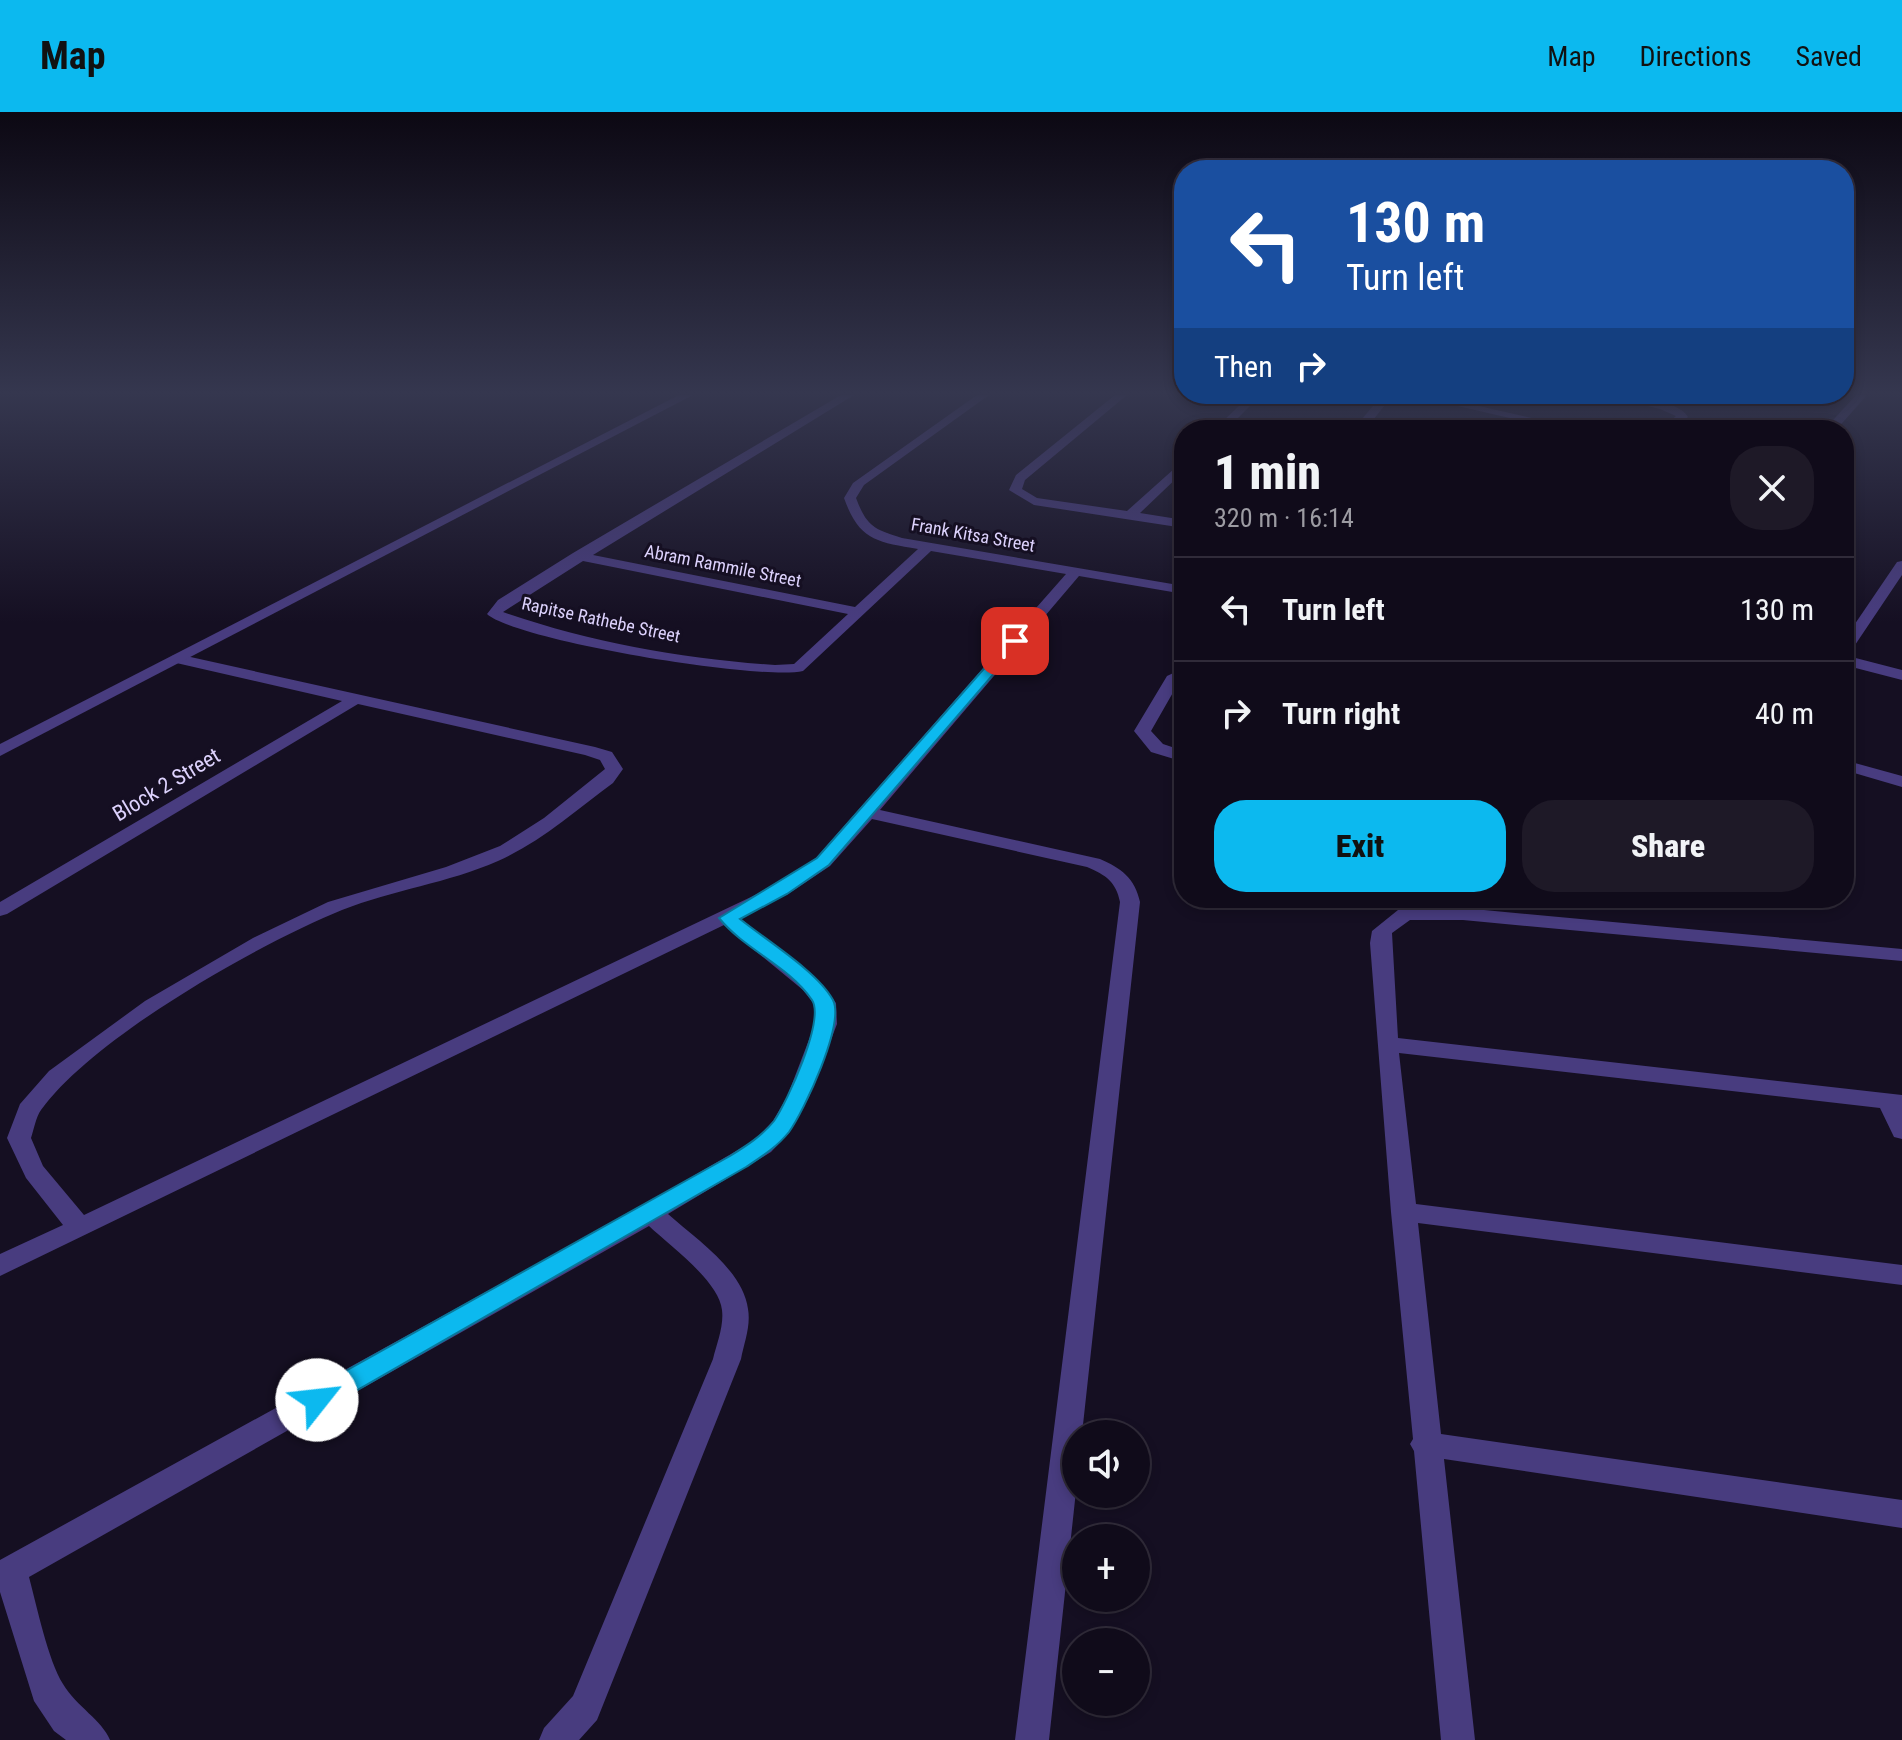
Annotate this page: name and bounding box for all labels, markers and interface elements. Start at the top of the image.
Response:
text: Map [40,34,106,78]
text: Map [1547,40,1596,73]
text: Directions [1640,40,1751,73]
text: Saved [1795,40,1862,73]
text: 130 m [1346,190,1485,256]
icon: left [1214,192,1318,296]
text: Turn left [1346,257,1464,299]
icon: right [1289,344,1333,388]
text: Then [1214,349,1273,384]
text: 1 min [1214,444,1321,501]
button: close [1730,446,1814,530]
text: 320 m · 16:14 [1214,503,1354,533]
street label: Frank Kitsa Street [909,513,1037,556]
street label: Abram Rammile Street [643,540,803,591]
icon: left [1214,587,1258,631]
street label: Rapitse Rathebe Street [520,592,682,647]
text: Turn left [1282,592,1385,627]
text: 130 m [1740,592,1814,627]
pin [981,607,1049,675]
icon: arrive [993,619,1037,663]
icon: right [1214,691,1258,735]
text: Turn right [1282,696,1400,731]
text: 40 m [1755,696,1814,731]
street label: Block 2 Street [108,743,224,826]
button: Exit [1214,800,1506,892]
button: Share [1522,800,1814,892]
position arrow [275,1358,359,1442]
map controls [1062,1420,1150,1716]
button: sound [1062,1420,1150,1508]
button: + [1062,1524,1150,1612]
button: − [1062,1628,1150,1716]

